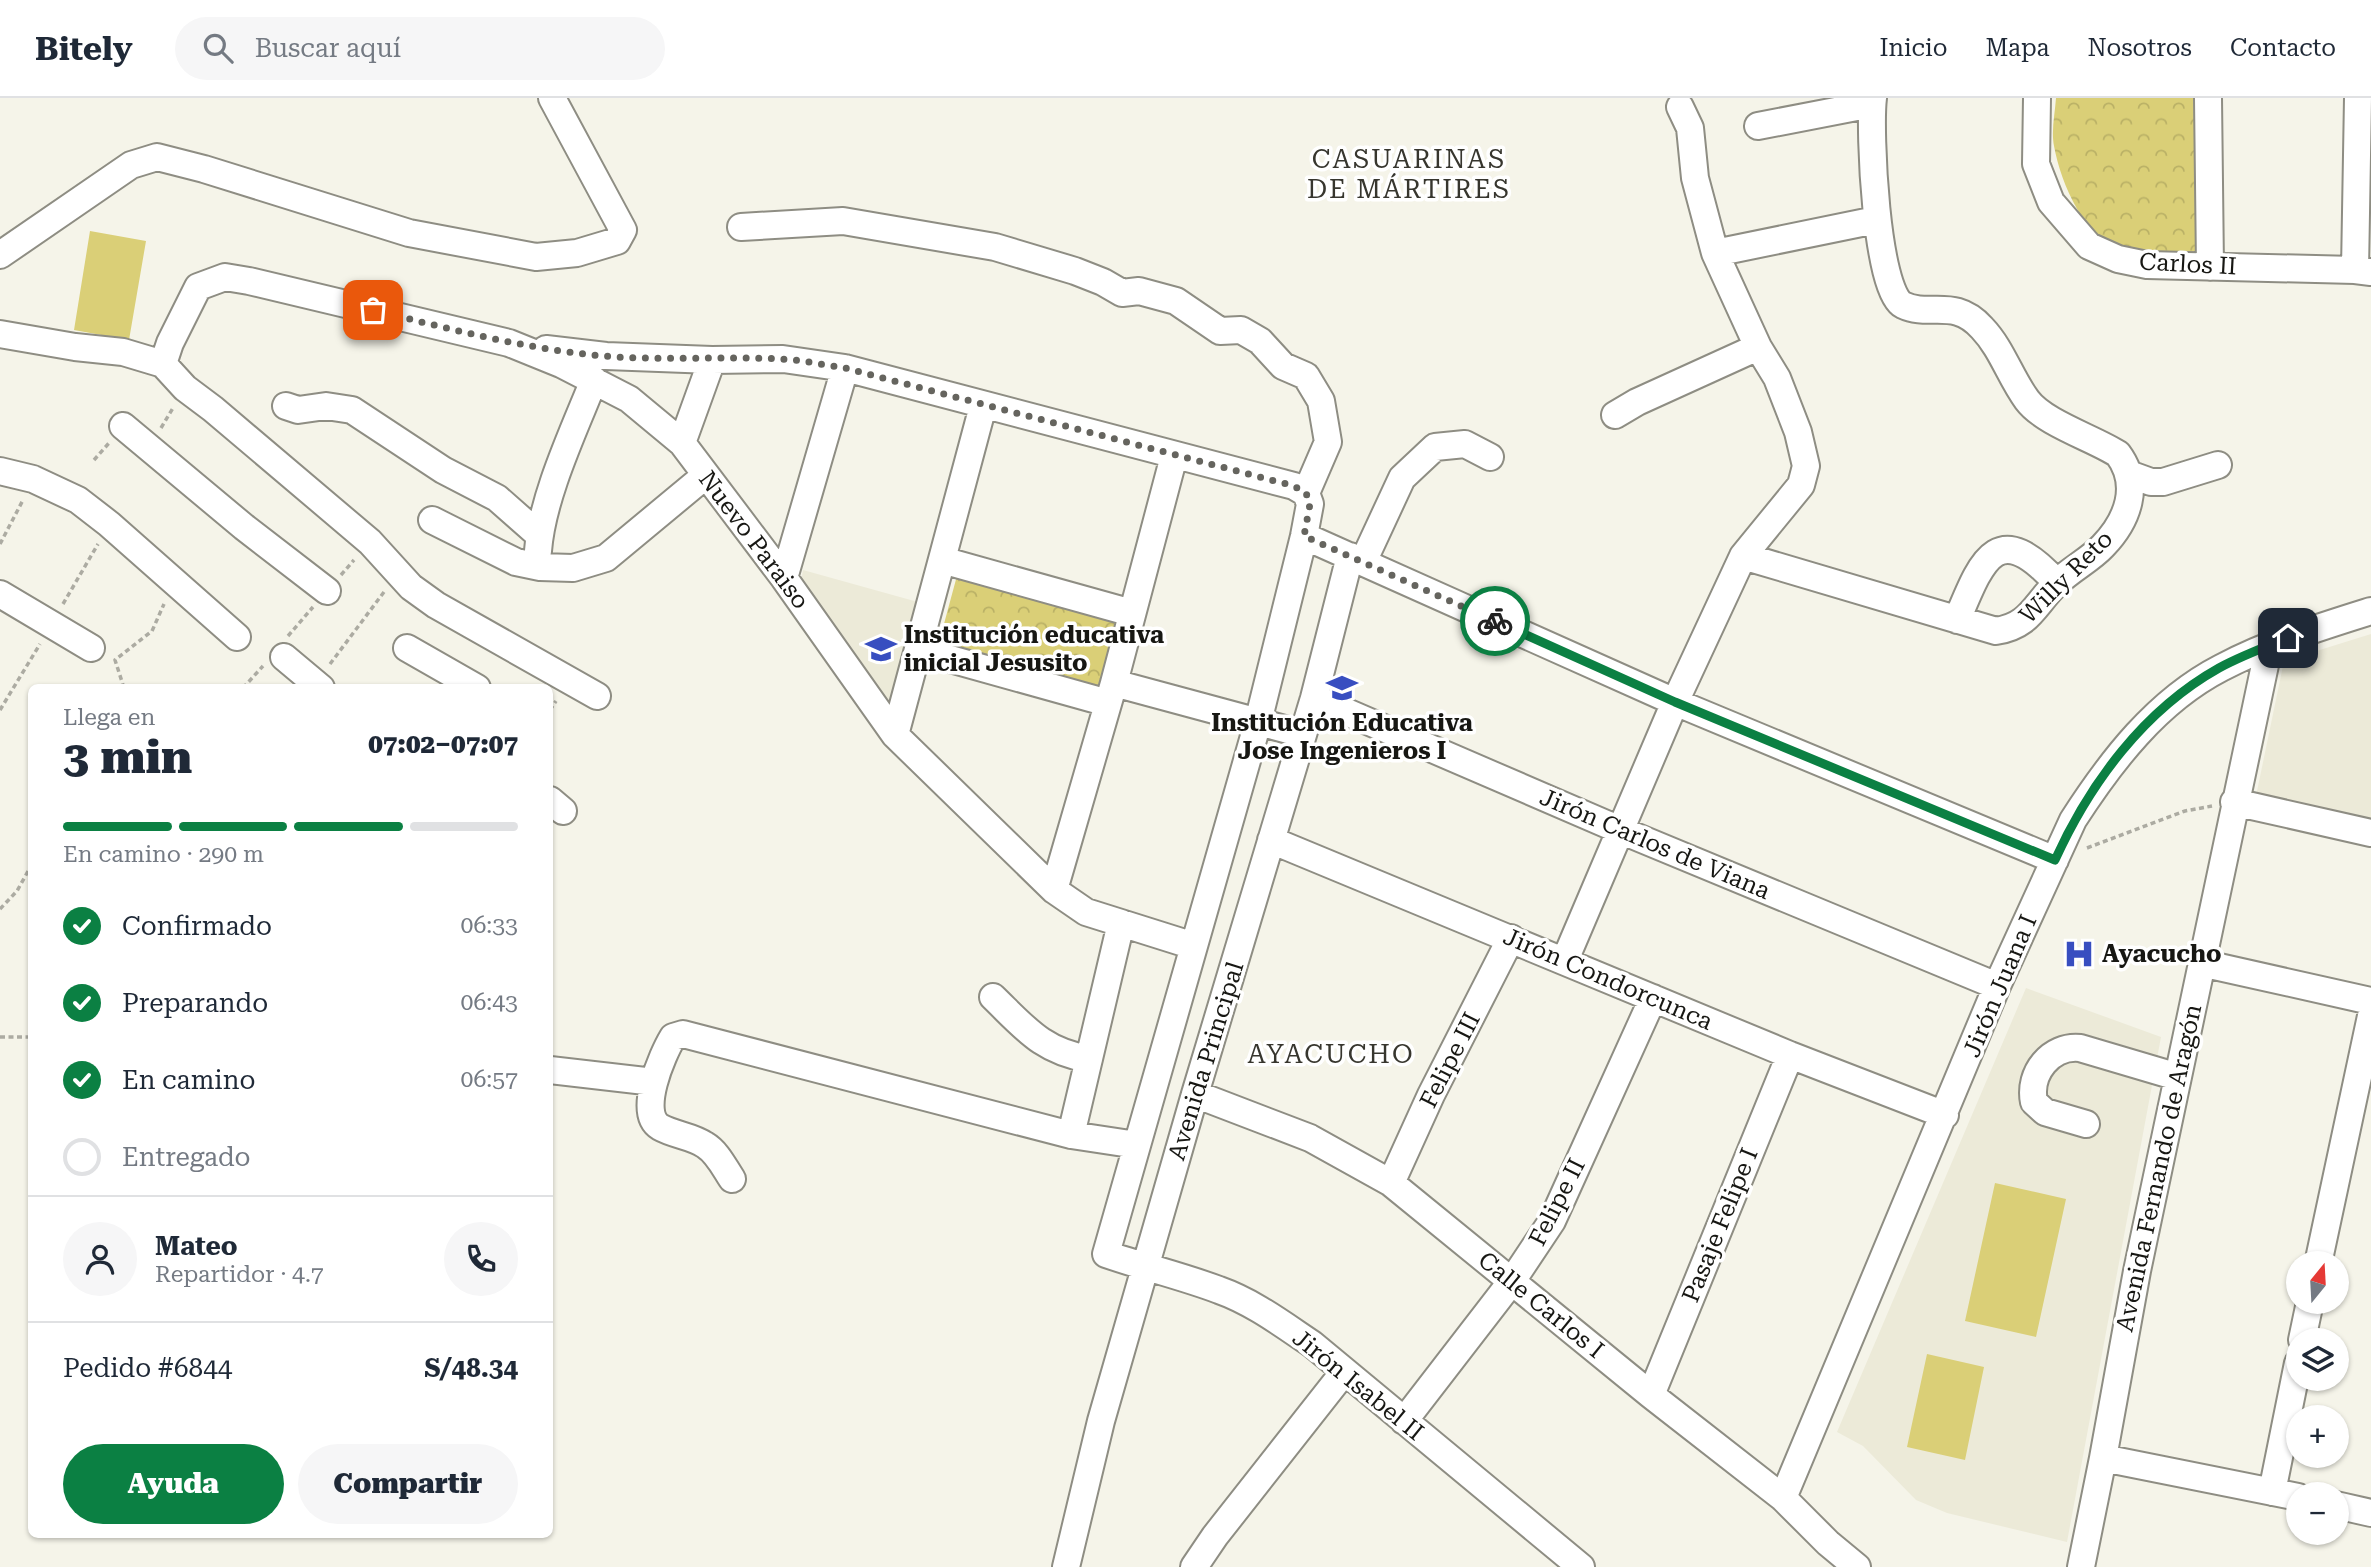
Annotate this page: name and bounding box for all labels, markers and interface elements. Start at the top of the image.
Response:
search box [175,17,665,80]
text: Bitely [35,29,133,68]
icon: search [199,29,237,67]
text: Buscar aquí [255,33,401,63]
text: Inicio [1879,34,1947,62]
text: Mapa [1985,34,2050,62]
text: Nosotros [2088,34,2192,62]
text: Contacto [2230,34,2336,62]
district label: CASUARINAS DE MÁRTIRES [1307,144,1511,204]
street label: Carlos II [2138,247,2238,281]
pin [343,280,403,340]
icon: bag [354,291,392,329]
street label: Nuevo Paraiso [693,466,815,614]
street label: Willy Reto [2014,525,2118,629]
courier [1460,586,1530,656]
icon: bike [1476,602,1514,640]
pin [2258,608,2318,668]
icon: home [2269,619,2307,657]
place label: Institución educativa inicial Jesusito [904,621,1164,677]
school or university icon: Institución educativa inicial Jesusito [864,632,898,666]
school or university icon: Institución Educativa Jose Ingenieros I [1325,671,1359,705]
text: Llega en [63,704,155,731]
place label: Institución Educativa Jose Ingenieros I [1211,709,1473,765]
text: 07:02–07:07 [368,729,518,759]
text: 3 min [63,730,192,784]
street label: Jirón Carlos de Viana [1536,783,1774,905]
text: En camino · 290 m [63,841,264,868]
icon: check [63,907,101,945]
text: Confirmado [122,911,272,941]
street label: Jirón Juana I [1957,911,2043,1061]
text: 06:33 [461,912,518,939]
street label: Jirón Condorcunca [1499,922,1717,1036]
hospital icon: Ayacucho [2062,937,2096,971]
place label: Ayacucho [2102,940,2222,968]
street label: Avenida Principal [1163,959,1249,1163]
icon: check [63,984,101,1022]
text: Preparando [122,988,268,1018]
text: 06:43 [461,989,518,1016]
street label: Avenida Fernando de Aragón [2111,1002,2207,1334]
street label: Felipe III [1414,1008,1486,1112]
district label: AYACUCHO [1247,1039,1415,1069]
icon: check [63,1061,101,1099]
text: En camino [122,1065,255,1095]
text: 06:57 [461,1066,518,1093]
text: Entregado [122,1142,251,1172]
street label: Pasaje Felipe I [1676,1144,1764,1306]
street label: Felipe II [1523,1154,1591,1250]
button: person [63,1222,137,1296]
button: phone [444,1222,518,1296]
text: Mateo [155,1231,238,1261]
street label: Calle Carlos I [1473,1246,1609,1364]
north arrow [2286,1251,2348,1314]
map controls [2286,1251,2349,1545]
text: Repartidor · 4.7 [155,1261,324,1288]
street label: Jirón Isabel II [1287,1324,1429,1446]
button: layers [2286,1328,2349,1391]
text: Pedido #6844 [63,1353,232,1383]
text: S/48.34 [424,1353,518,1383]
button: + [2286,1405,2349,1468]
button: Ayuda [63,1444,284,1524]
button: Compartir [298,1444,518,1524]
button: − [2286,1482,2349,1545]

